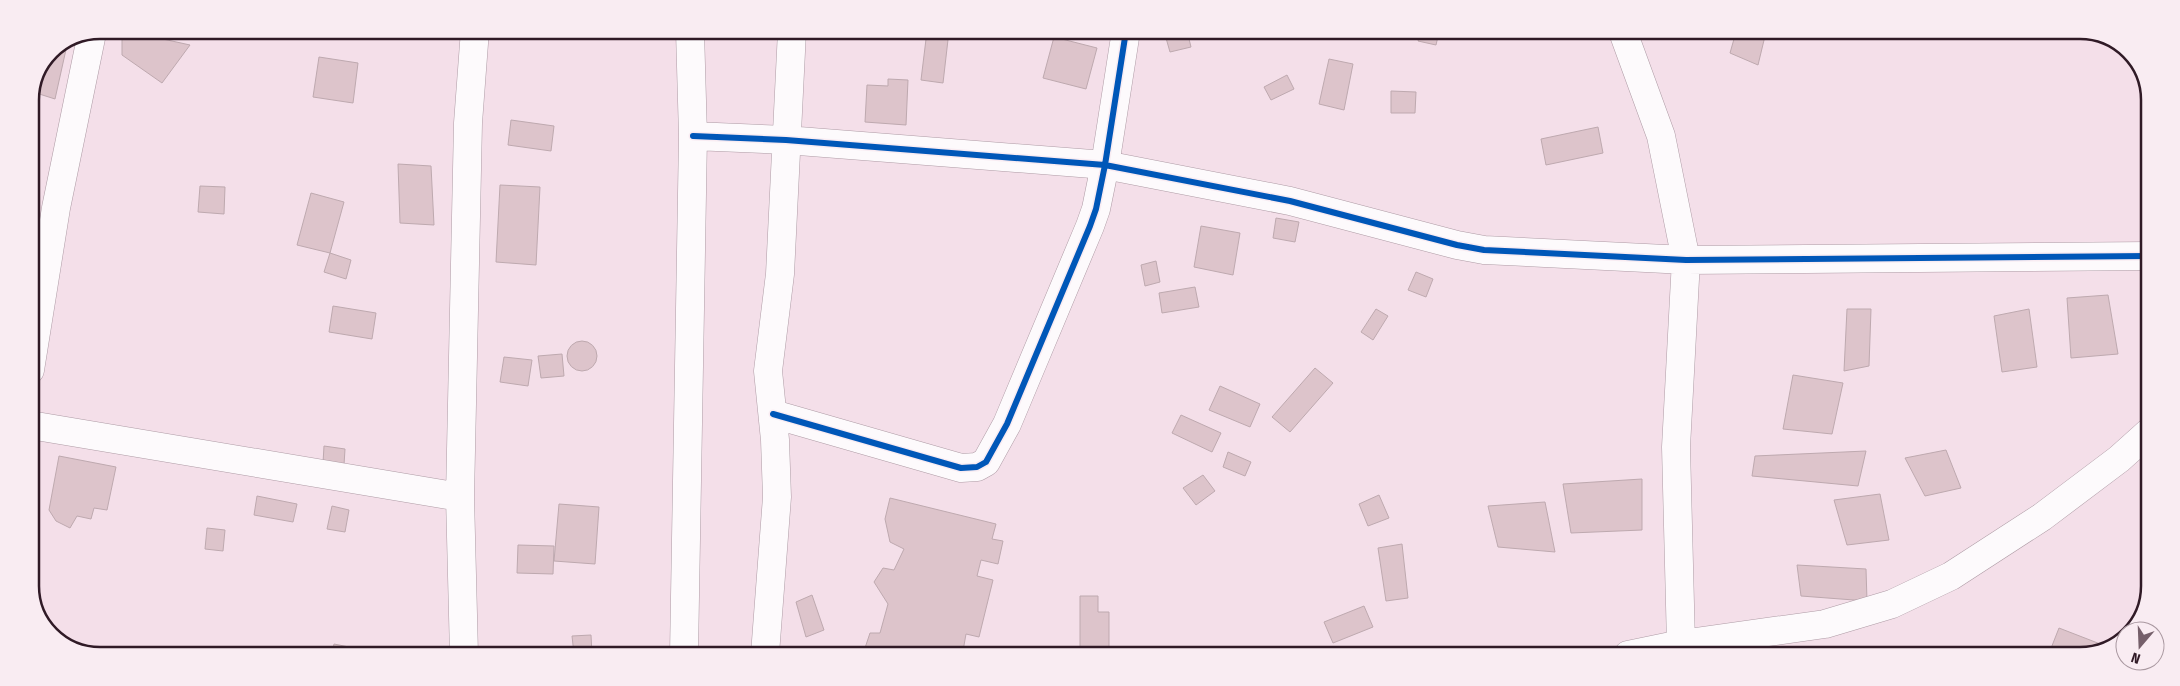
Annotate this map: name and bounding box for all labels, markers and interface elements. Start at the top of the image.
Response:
north arrow [2115,621,2165,671]
text: N [2129,648,2143,667]

